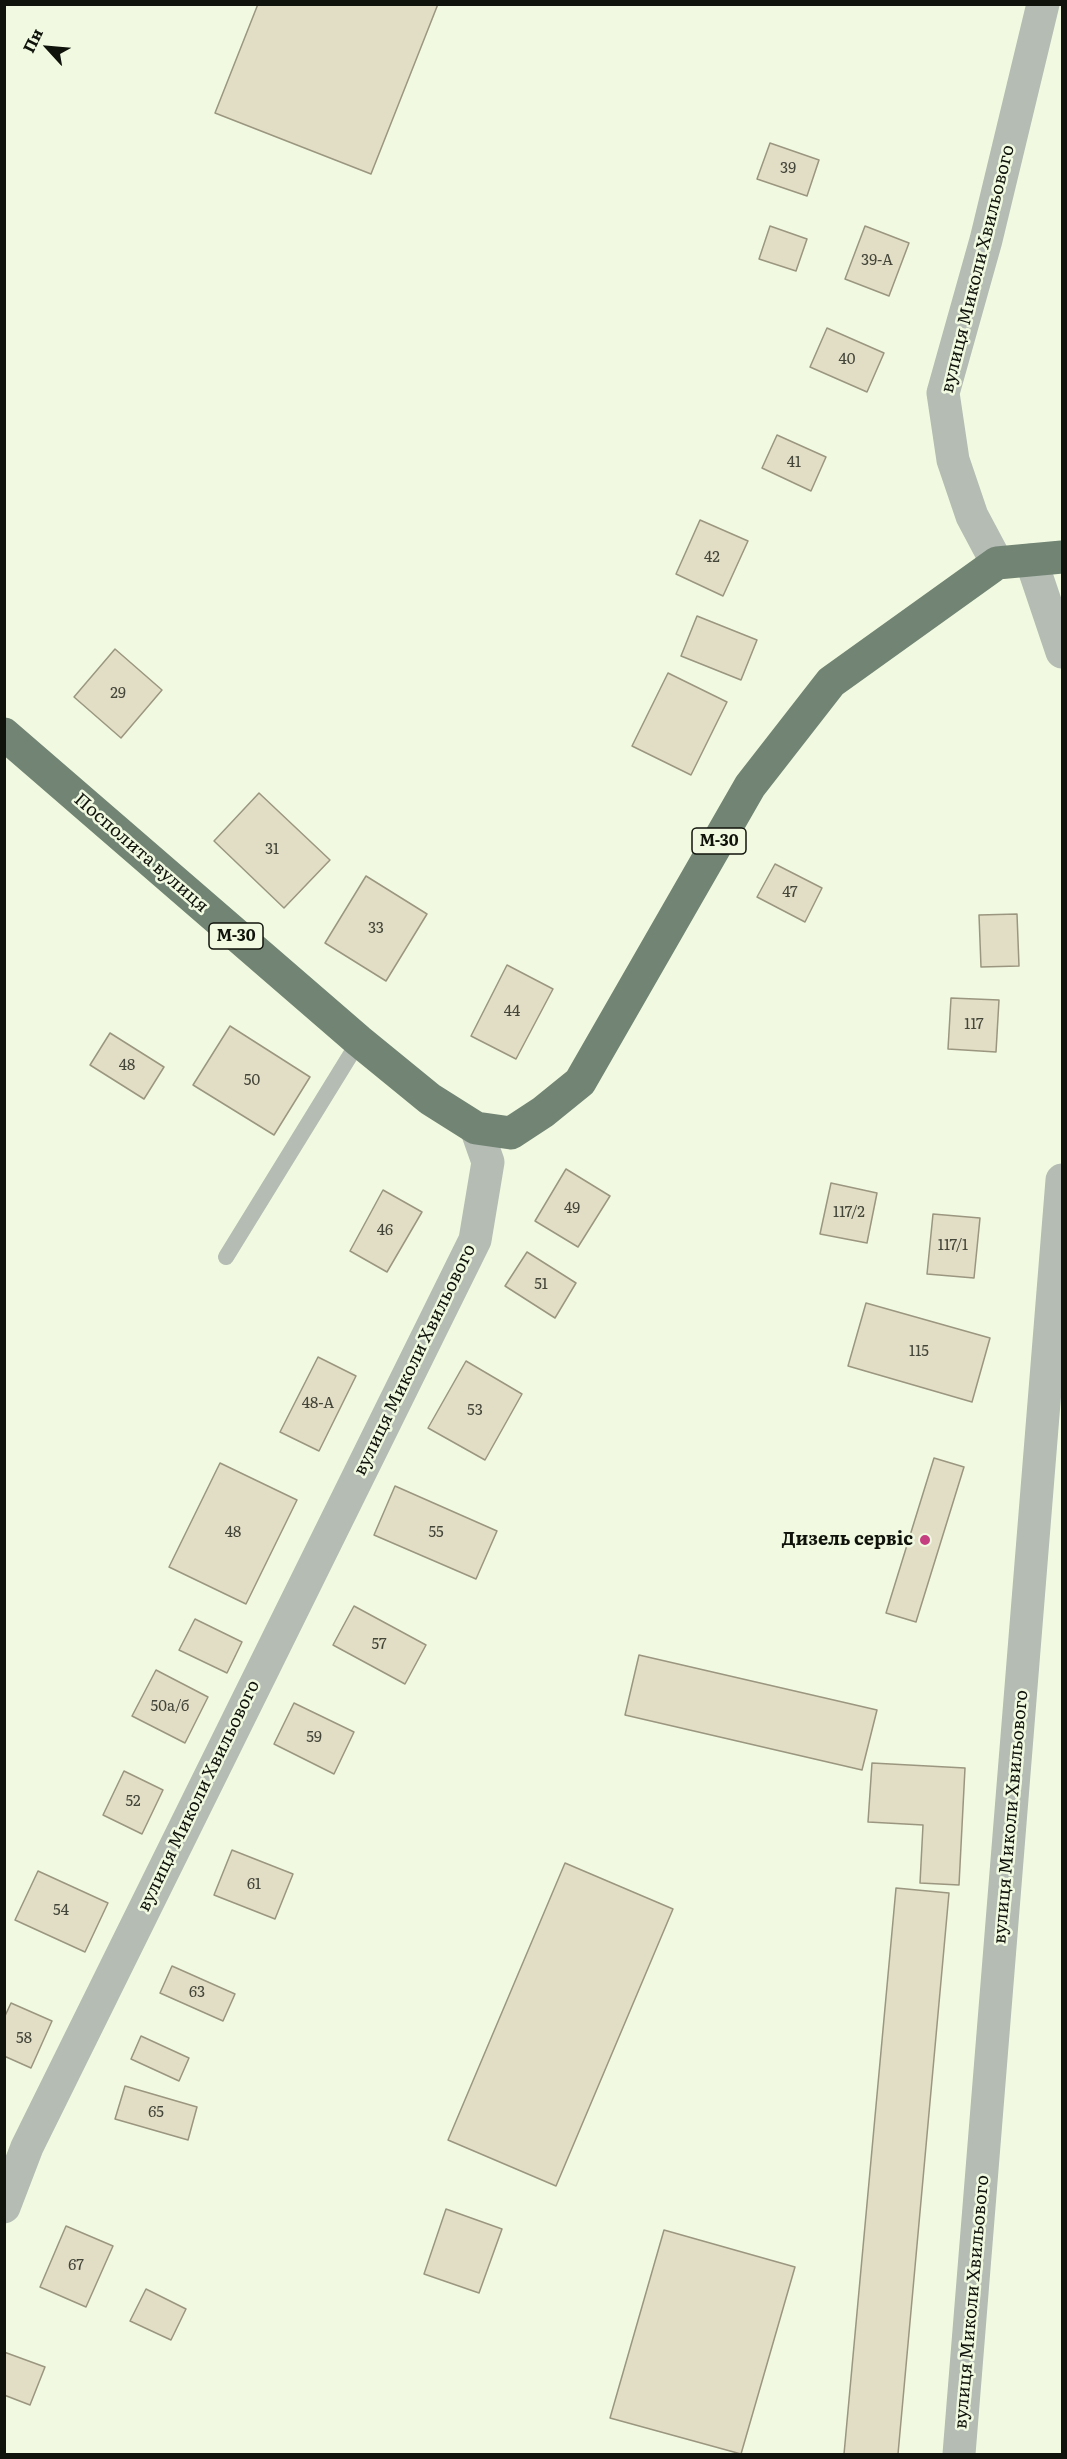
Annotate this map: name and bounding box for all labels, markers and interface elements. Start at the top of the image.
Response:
north arrow [18,18,78,78]
text: Пн [16,24,48,57]
street label: вулиця Миколи Хвильового [937,143,1019,395]
house number: 39 [780,160,796,178]
house number: 39-А [861,252,893,270]
house number: 40 [839,351,855,369]
house number: 41 [787,454,801,472]
house number: 42 [704,549,720,567]
house number: 29 [110,685,126,703]
street label: Посполита вулиця [69,789,213,917]
road number: М-30 [692,828,746,854]
house number: 31 [265,841,279,859]
house number: 47 [782,884,798,902]
house number: 33 [368,920,384,938]
road number: М-30 [209,923,263,949]
house number: 44 [504,1003,520,1021]
house number: 117 [964,1016,984,1034]
house number: 48 [119,1057,135,1075]
house number: 50 [244,1072,260,1090]
house number: 49 [564,1200,580,1218]
house number: 117/2 [833,1204,865,1222]
house number: 46 [377,1222,393,1240]
house number: 117/1 [938,1237,968,1255]
street label: вулиця Миколи Хвильового [349,1241,481,1479]
house number: 51 [534,1276,548,1294]
house number: 115 [909,1343,929,1361]
house number: 48-А [302,1395,334,1413]
house number: 53 [467,1402,483,1420]
house number: 48 [225,1524,241,1542]
house number: 55 [428,1524,444,1542]
place label: Дизель сервіс [782,1529,913,1551]
marker: Дизель сервіс [918,1533,932,1547]
house number: 57 [371,1636,387,1654]
street label: вулиця Миколи Хвильового [133,1677,265,1915]
street label: вулиця Миколи Хвильового [989,1689,1033,1945]
house number: 50а/б [151,1698,189,1716]
house number: 59 [306,1729,322,1747]
house number: 52 [125,1793,141,1811]
house number: 61 [247,1876,261,1894]
house number: 54 [53,1902,69,1920]
house number: 63 [189,1984,205,2002]
house number: 58 [16,2030,32,2048]
house number: 65 [148,2104,164,2122]
street label: вулиця Миколи Хвильового [950,2174,994,2430]
house number: 67 [68,2257,84,2275]

